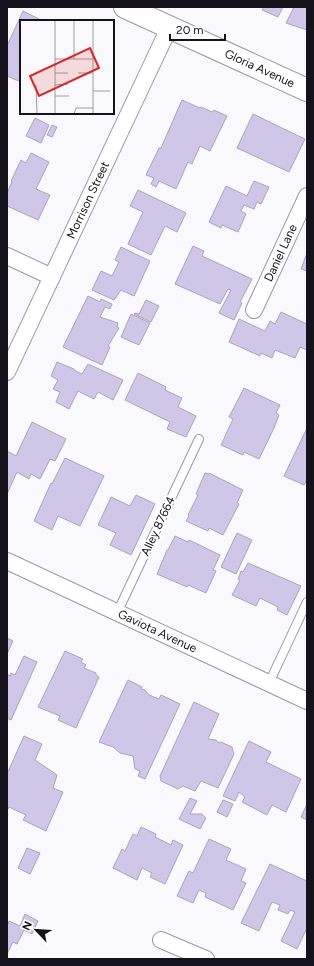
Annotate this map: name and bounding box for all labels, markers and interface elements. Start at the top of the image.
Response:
scale bar [170,16,225,42]
inset map [20,20,114,114]
text: 20 m [176,23,204,37]
street label: Gloria Avenue [222,46,297,91]
street label: Morrison Street [64,159,112,241]
street label: Daniel Lane [261,222,300,284]
street label: Alley 87664 [138,494,178,558]
street label: Gaviota Avenue [116,607,199,656]
north arrow [16,910,56,950]
text: N [20,919,35,933]

